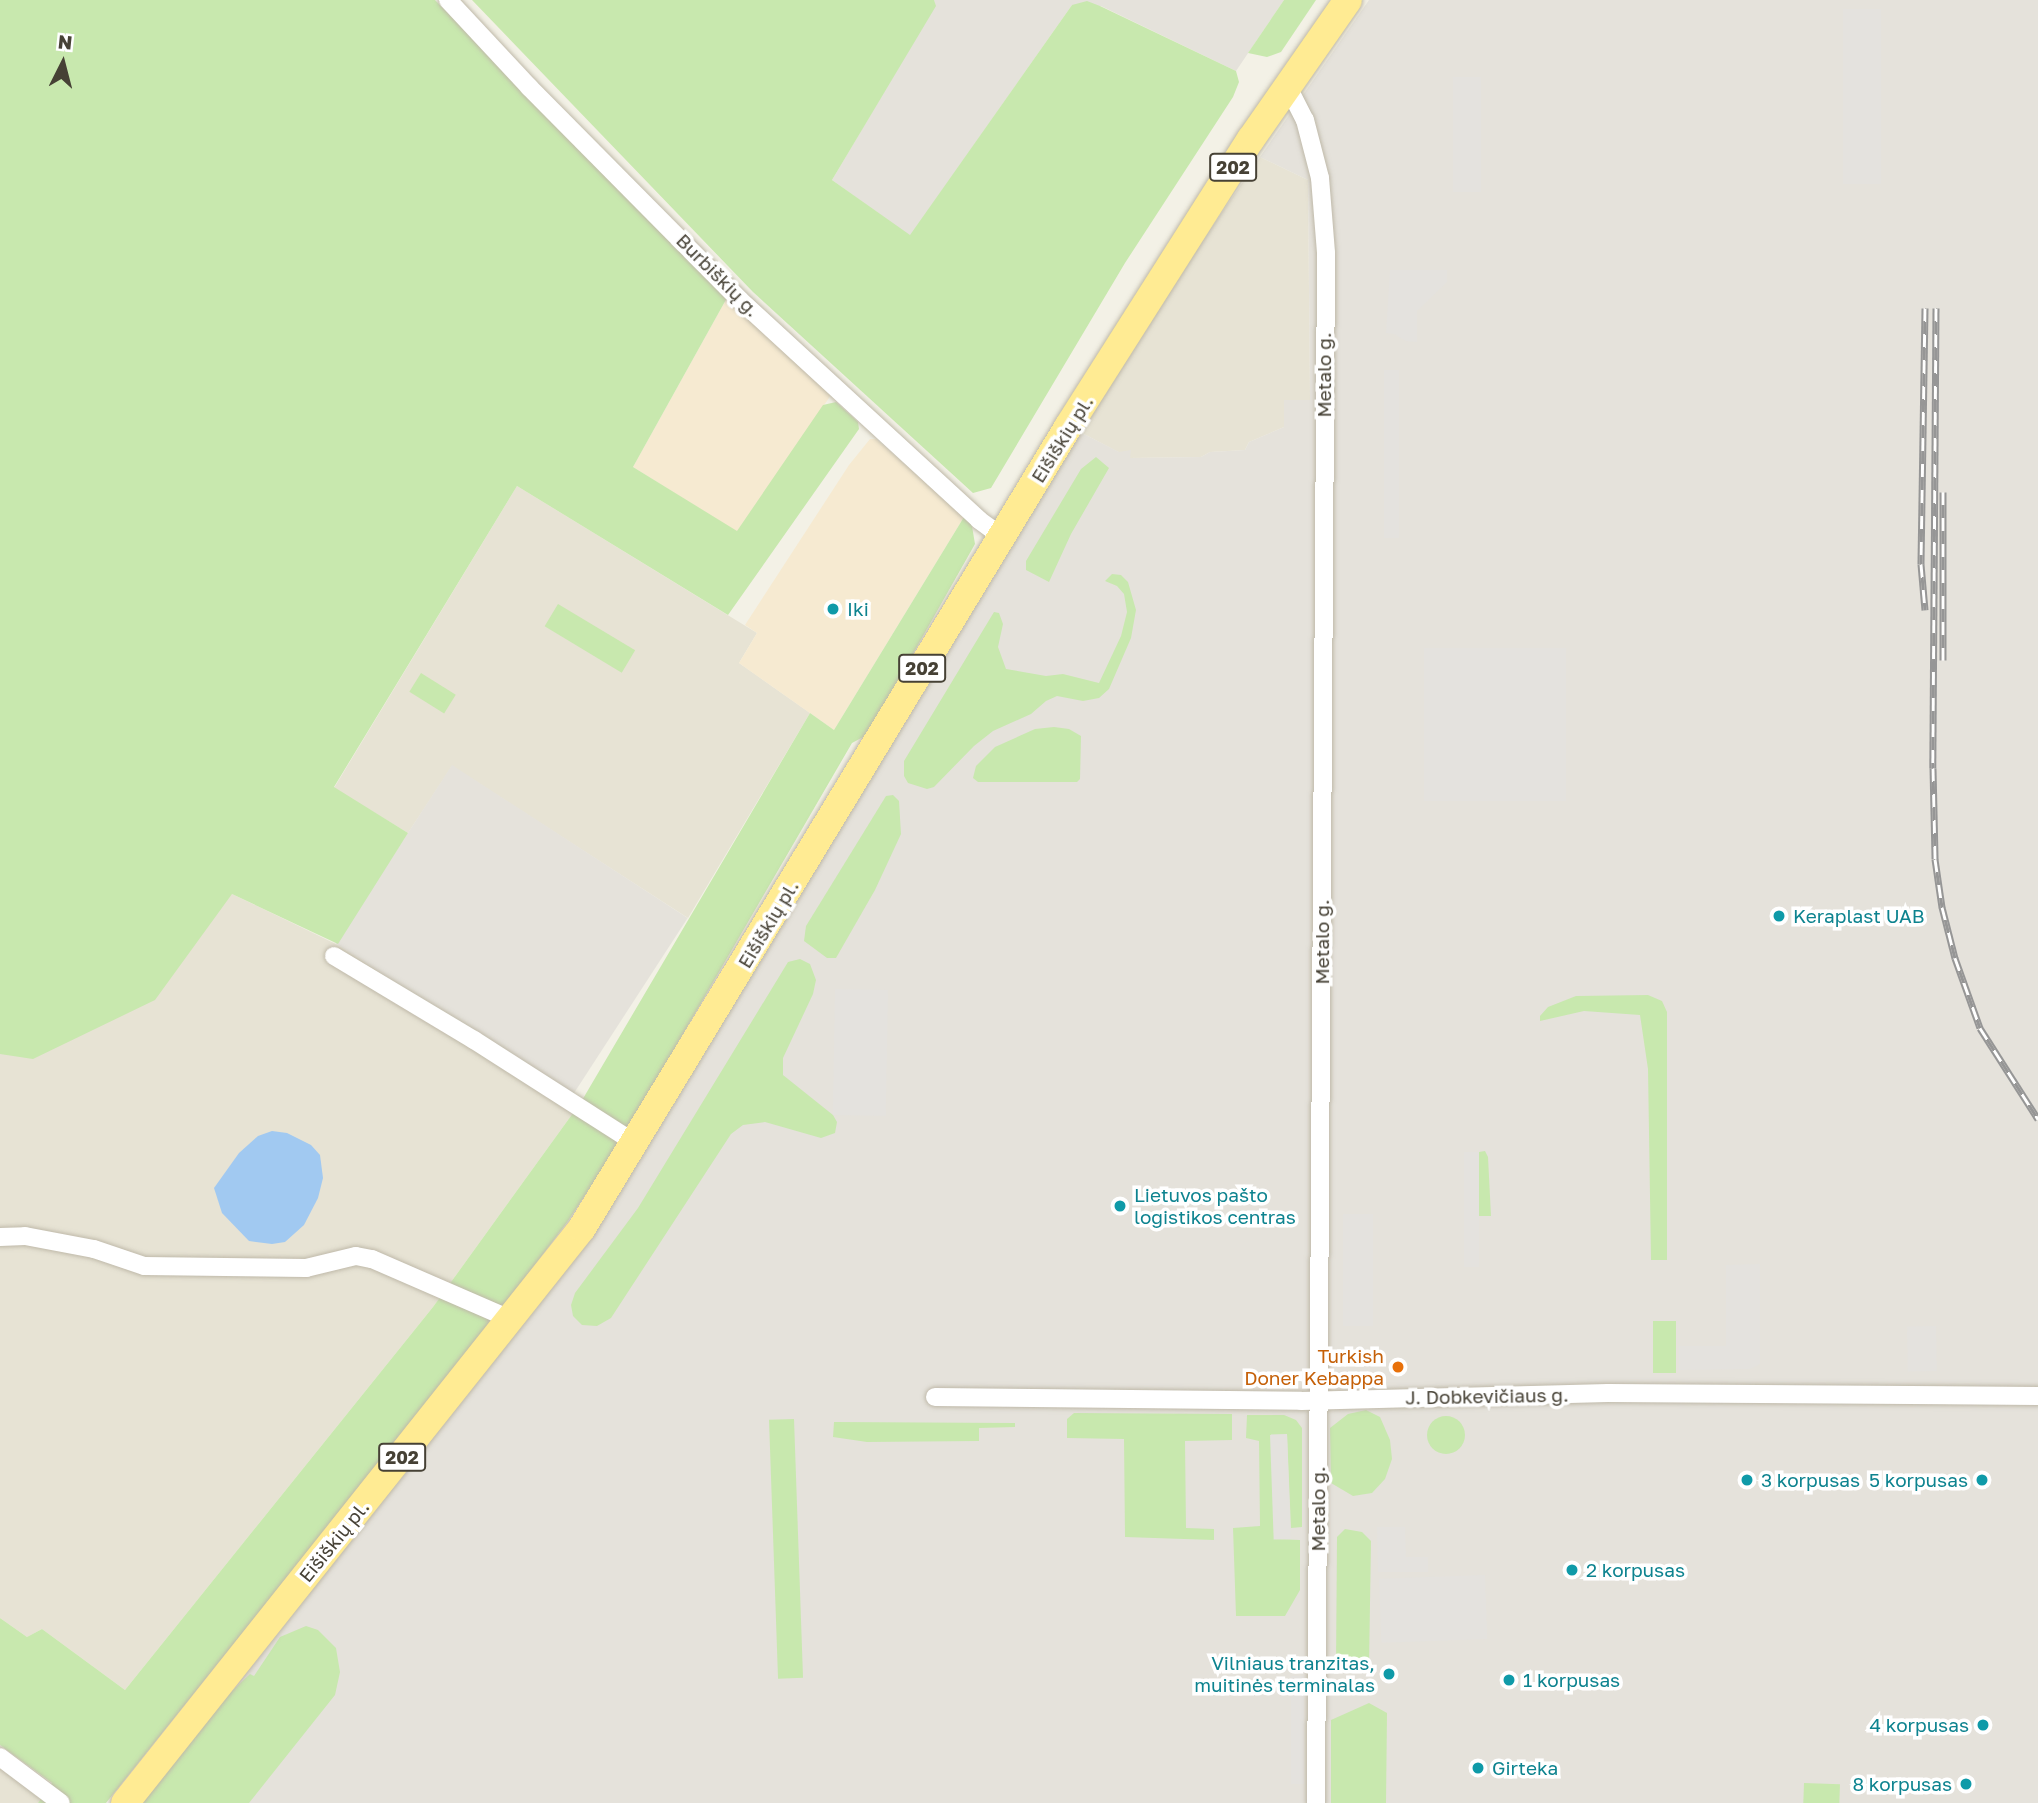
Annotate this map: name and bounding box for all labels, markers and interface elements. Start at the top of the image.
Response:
north arrow [28,28,98,98]
text: N [57,29,74,54]
road number: 202 [1208,152,1258,182]
street label: Burbiškių g. [672,229,764,321]
street label: Metalo g. [1313,332,1335,418]
street label: Eišiškių pl. [1026,391,1098,487]
place label: Iki [847,598,869,620]
marker: Iki [825,601,841,617]
road number: 202 [898,654,946,682]
street label: Eišiškių pl. [733,876,803,972]
street label: Metalo g. [1311,899,1333,985]
place label: Keraplast UAB [1793,905,1924,927]
marker: Keraplast UAB [1771,908,1787,924]
place label: Lietuvos pašto logistikos centras [1134,1184,1296,1228]
marker: Lietuvos pašto logistikos centras [1112,1198,1128,1214]
place label: Turkish Doner Kebappa [1244,1345,1384,1389]
marker: Turkish Doner Kebappa [1390,1359,1406,1375]
street label: J. Dobkevičiaus g. [1405,1383,1569,1409]
road number: 202 [378,1442,426,1472]
street label: Metalo g. [1307,1466,1329,1552]
place label: 3 korpusas [1761,1469,1860,1491]
place label: 5 korpusas [1869,1469,1968,1491]
marker: 3 korpusas [1739,1472,1755,1488]
marker: 5 korpusas [1974,1472,1990,1488]
street label: Eišiškių pl. [294,1496,374,1586]
place label: 2 korpusas [1586,1559,1685,1581]
marker: 2 korpusas [1564,1562,1580,1578]
place label: Vilniaus tranzitas, muitinės terminalas [1194,1652,1375,1696]
marker: Vilniaus tranzitas, muitinės terminalas [1381,1666,1397,1682]
place label: 1 korpusas [1523,1669,1620,1691]
marker: 1 korpusas [1501,1672,1517,1688]
place label: 4 korpusas [1869,1714,1969,1736]
marker: 4 korpusas [1975,1717,1991,1733]
place label: Girteka [1492,1757,1558,1779]
marker: Girteka [1470,1760,1486,1776]
place label: 8 korpusas [1852,1773,1952,1795]
marker: 8 korpusas [1958,1776,1974,1792]

